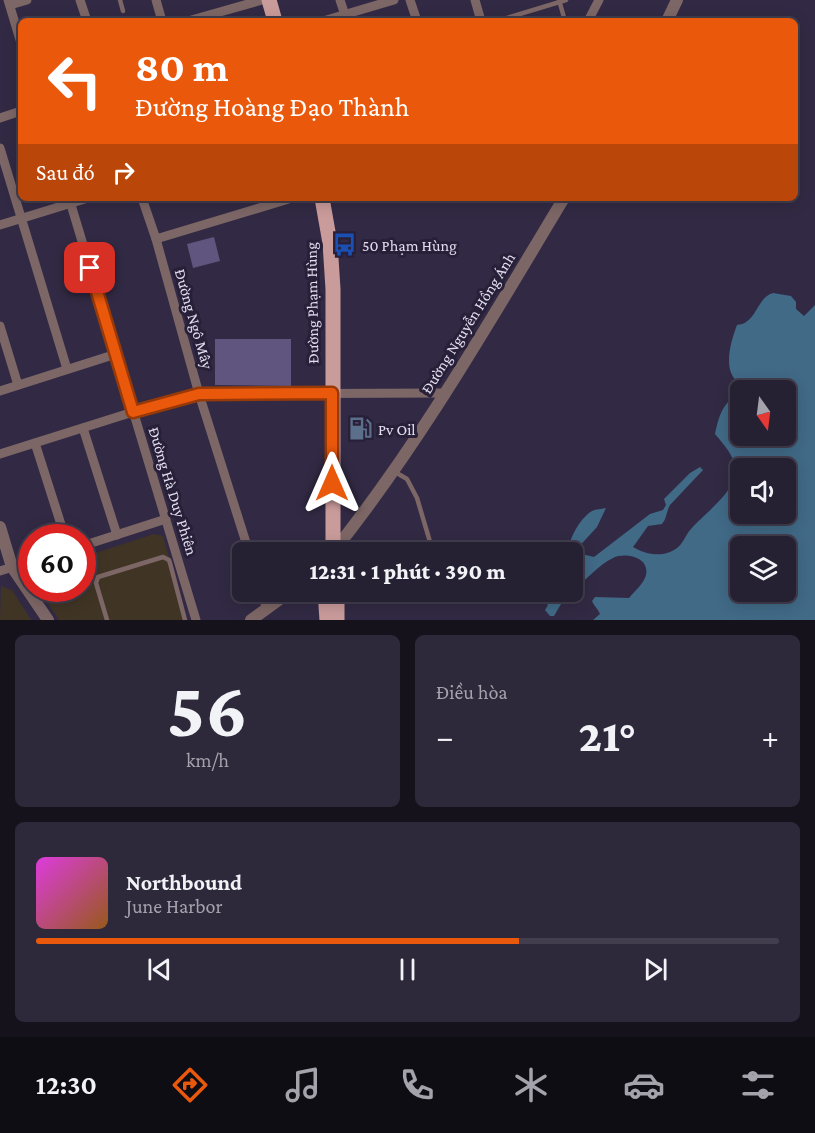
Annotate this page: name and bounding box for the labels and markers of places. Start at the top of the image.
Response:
bus stop icon: 50 Phạm Hùng [331,232,357,258]
place label: 50 Phạm Hùng [362,237,457,255]
pin [64,242,115,293]
fuel station icon: Pv Oil [347,416,373,442]
place label: Pv Oil [378,421,416,438]

